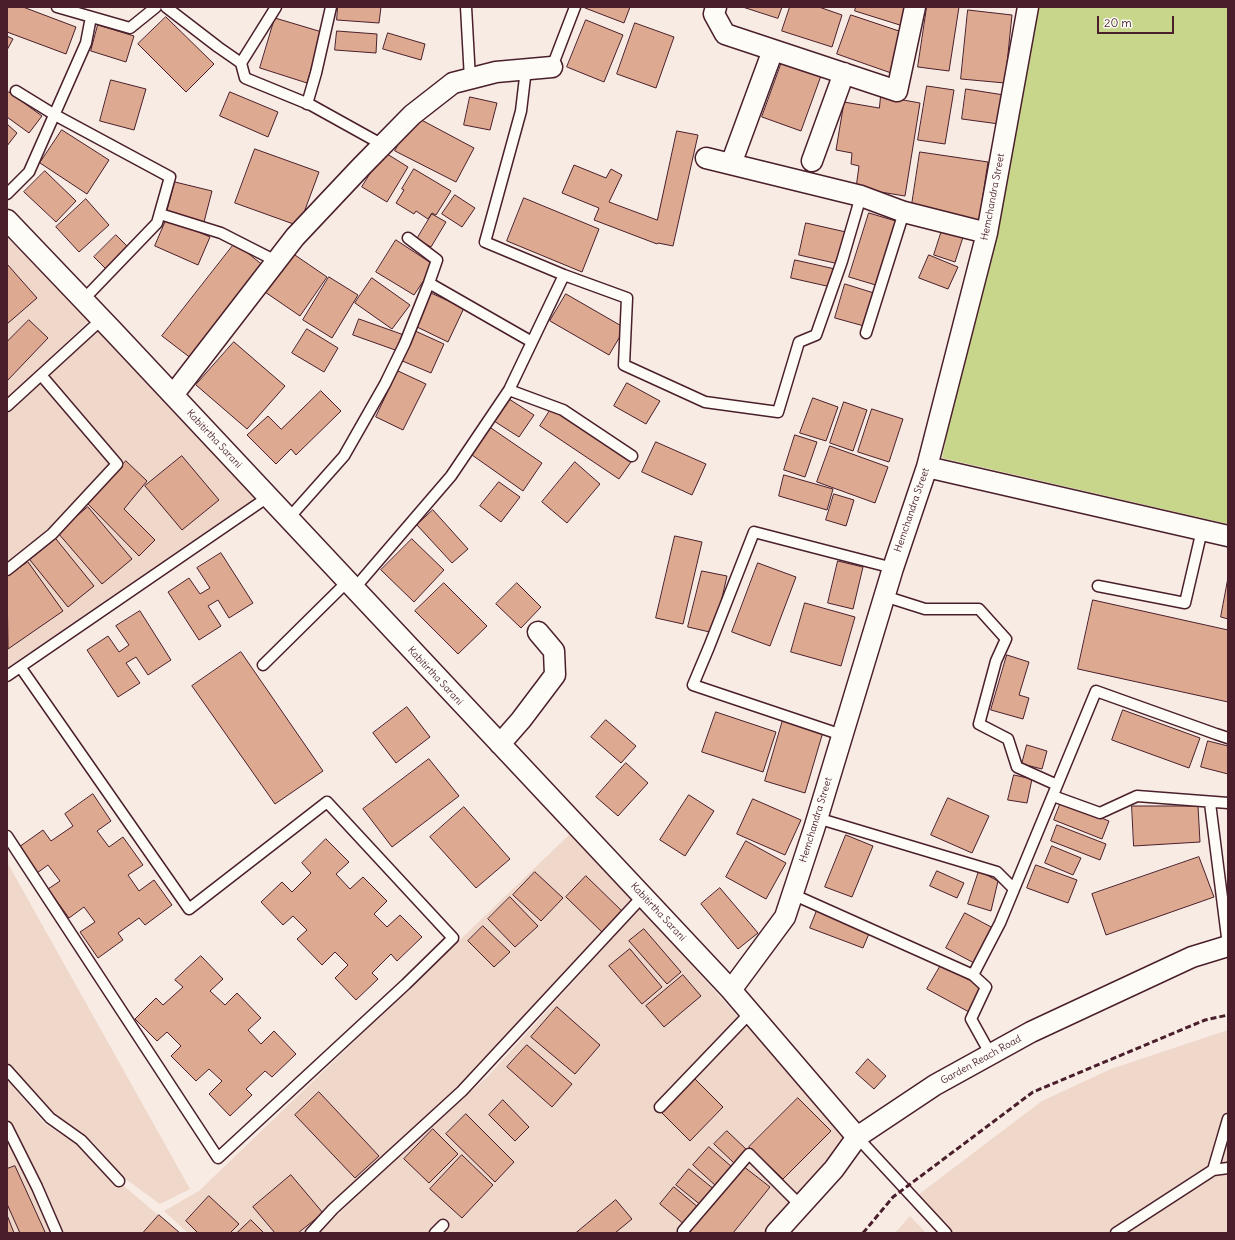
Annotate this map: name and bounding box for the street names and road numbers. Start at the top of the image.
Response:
street label: Hemchandra Street [979,153,1007,241]
street label: Kabitirtha Sarani [184,407,244,471]
street label: Hemchandra Street [892,466,932,554]
street label: Kabitirtha Sarani [405,644,465,708]
street label: Hemchandra Street [797,776,835,864]
street label: Kabitirtha Sarani [628,880,688,944]
street label: Garden Reach Road [939,1033,1023,1087]

